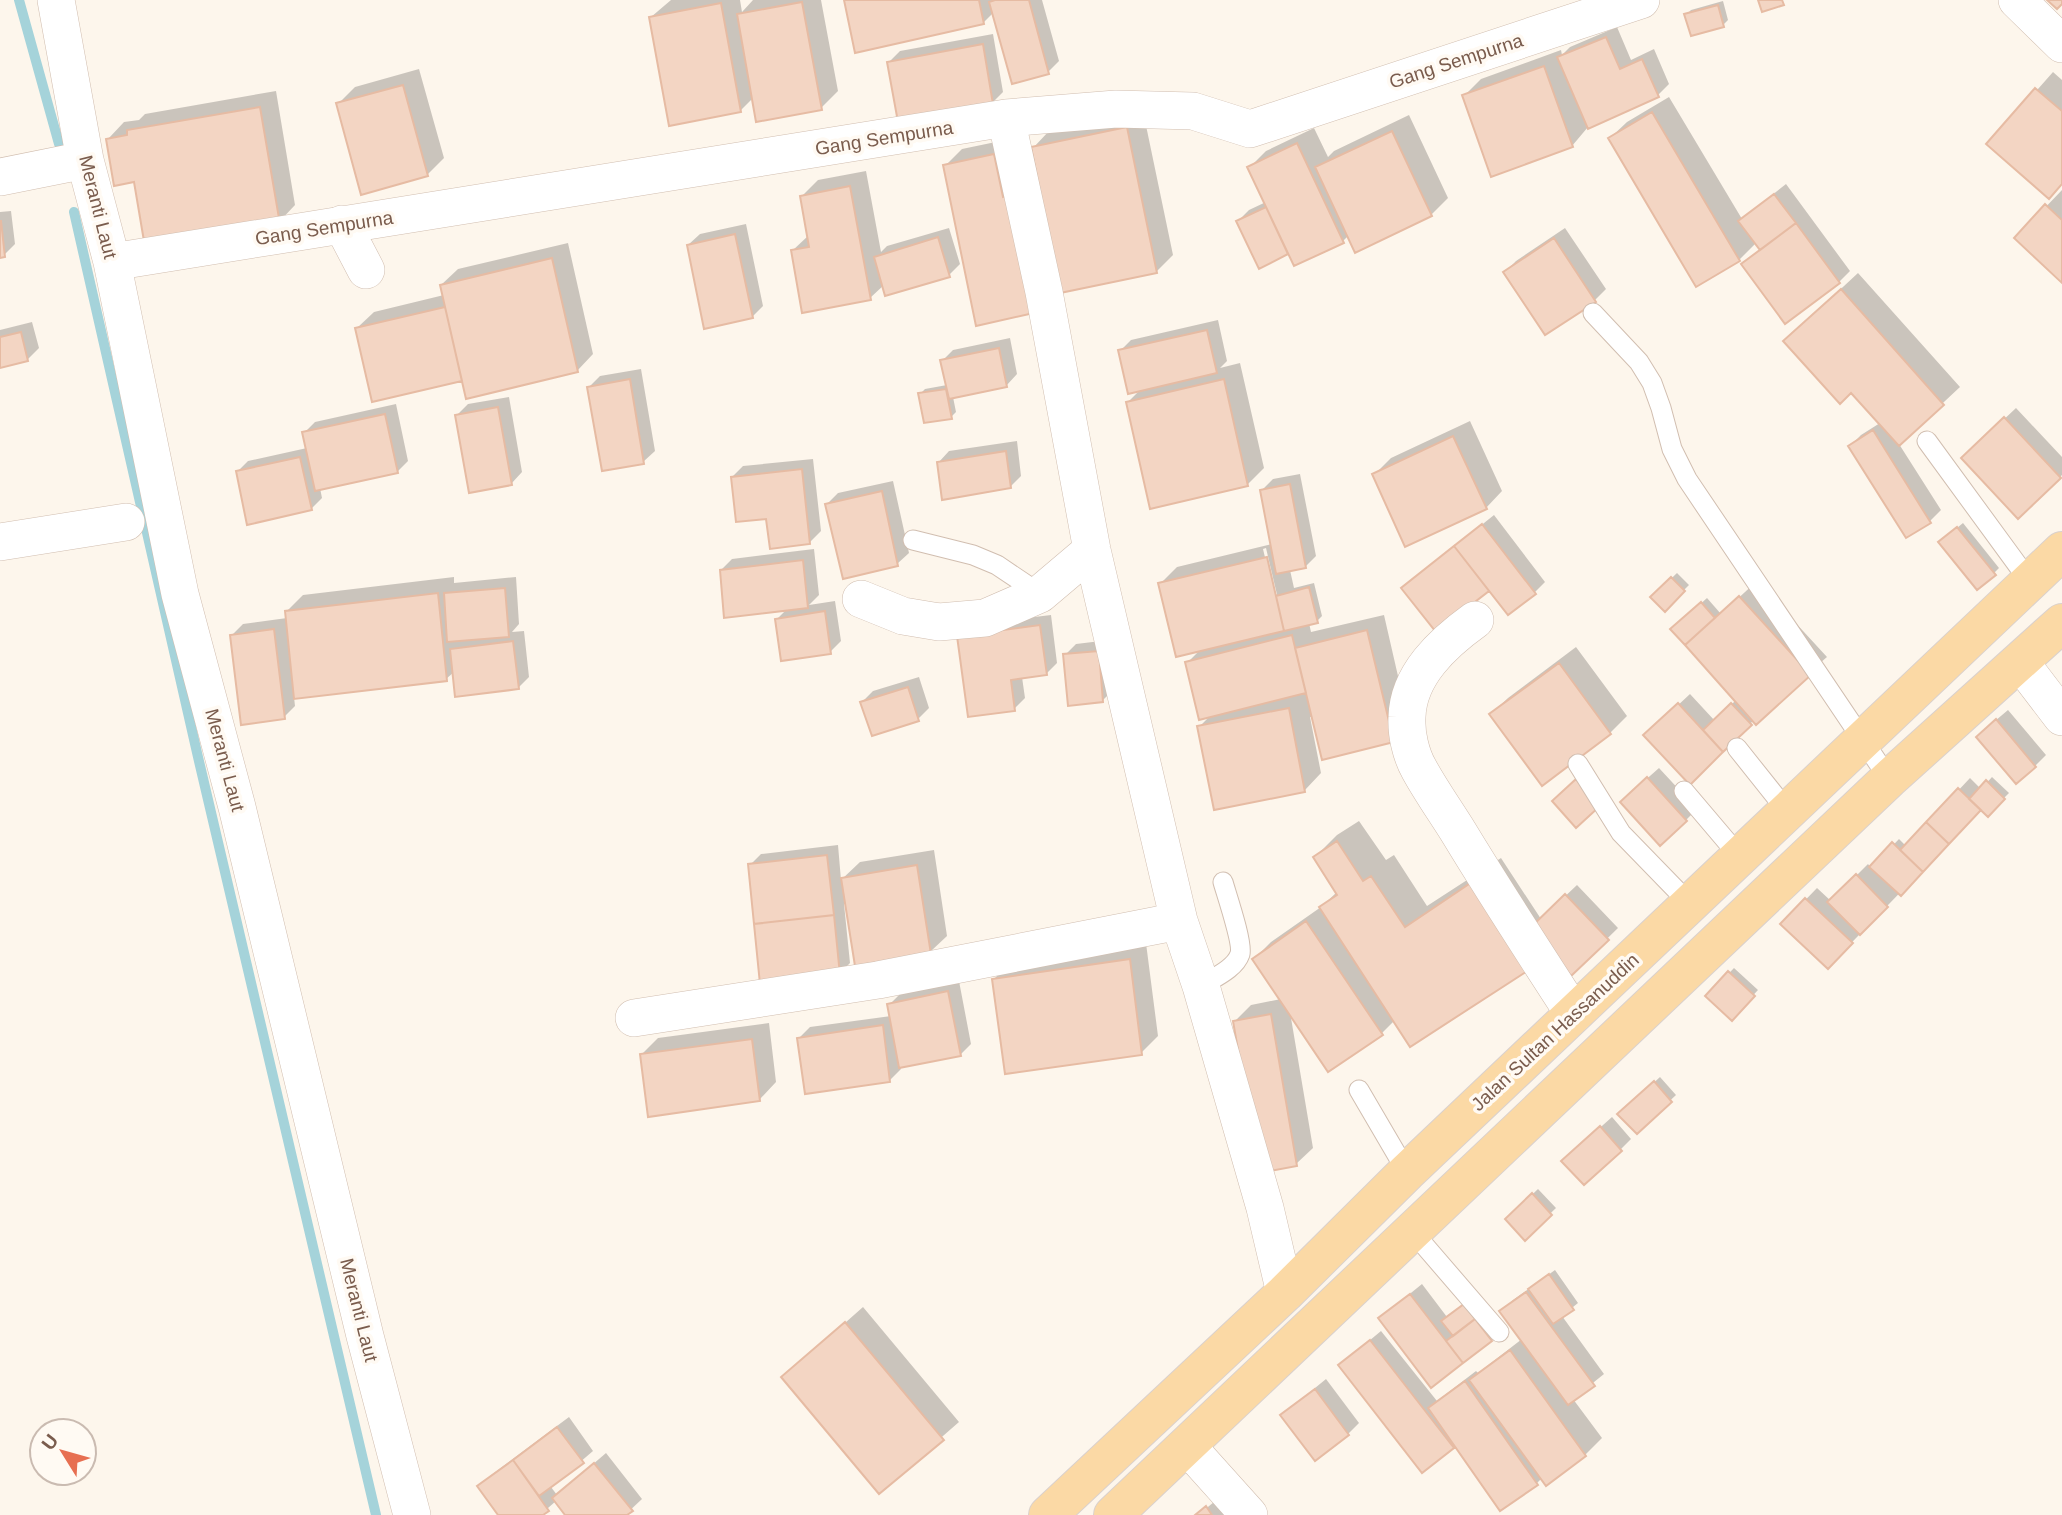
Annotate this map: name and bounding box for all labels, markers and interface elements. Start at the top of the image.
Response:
street label: Gang Sempurna [1386,29,1526,93]
street label: Gang Sempurna [814,117,955,159]
street label: Meranti Laut [75,153,121,261]
street label: Gang Sempurna [254,207,395,249]
street label: Meranti Laut [201,706,249,814]
street label: Jalan Sultan Hassanuddin [1467,949,1643,1115]
street label: Meranti Laut [336,1256,382,1364]
north arrow [28,1417,98,1487]
text: U [37,1430,62,1454]

